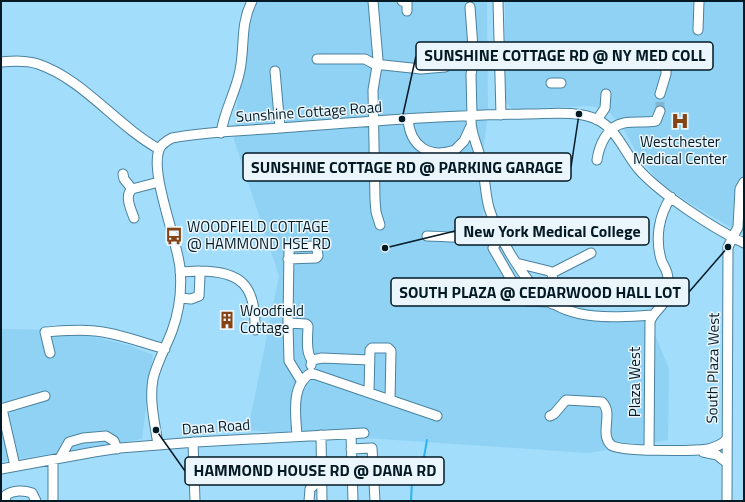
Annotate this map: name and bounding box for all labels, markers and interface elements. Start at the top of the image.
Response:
callout: SUNSHINE COTTAGE RD @ NY MED COLL [416,42,713,70]
text: SUNSHINE COTTAGE RD @ NY MED COLL [424,43,706,67]
street label: Sunshine Cottage Road [235,95,383,128]
hospital icon: Westchester Medical Center [670,111,690,131]
place label: Westchester Medical Center [633,130,727,170]
callout: SUNSHINE COTTAGE RD @ PARKING GARAGE [243,153,571,181]
text: SUNSHINE COTTAGE RD @ PARKING GARAGE [251,155,563,179]
place label: WOODFIELD COTTAGE @ HAMMOND HSE RD [187,215,331,255]
callout: New York Medical College [455,217,649,245]
text: New York Medical College [463,219,641,243]
bus stop icon: WOODFIELD COTTAGE @ HAMMOND HSE RD [164,226,184,246]
callout: SOUTH PLAZA @ CEDARWOOD HALL LOT [391,278,689,306]
text: SOUTH PLAZA @ CEDARWOOD HALL LOT [399,280,681,304]
place label: Woodfield Cottage [240,299,304,339]
building icon: Woodfield Cottage [217,310,237,330]
street label: South Plaza West [700,312,725,424]
street label: Plaza West [623,346,646,417]
street label: Dana Road [181,413,251,440]
callout: HAMMOND HOUSE RD @ DANA RD [185,457,444,485]
text: HAMMOND HOUSE RD @ DANA RD [194,458,436,482]

